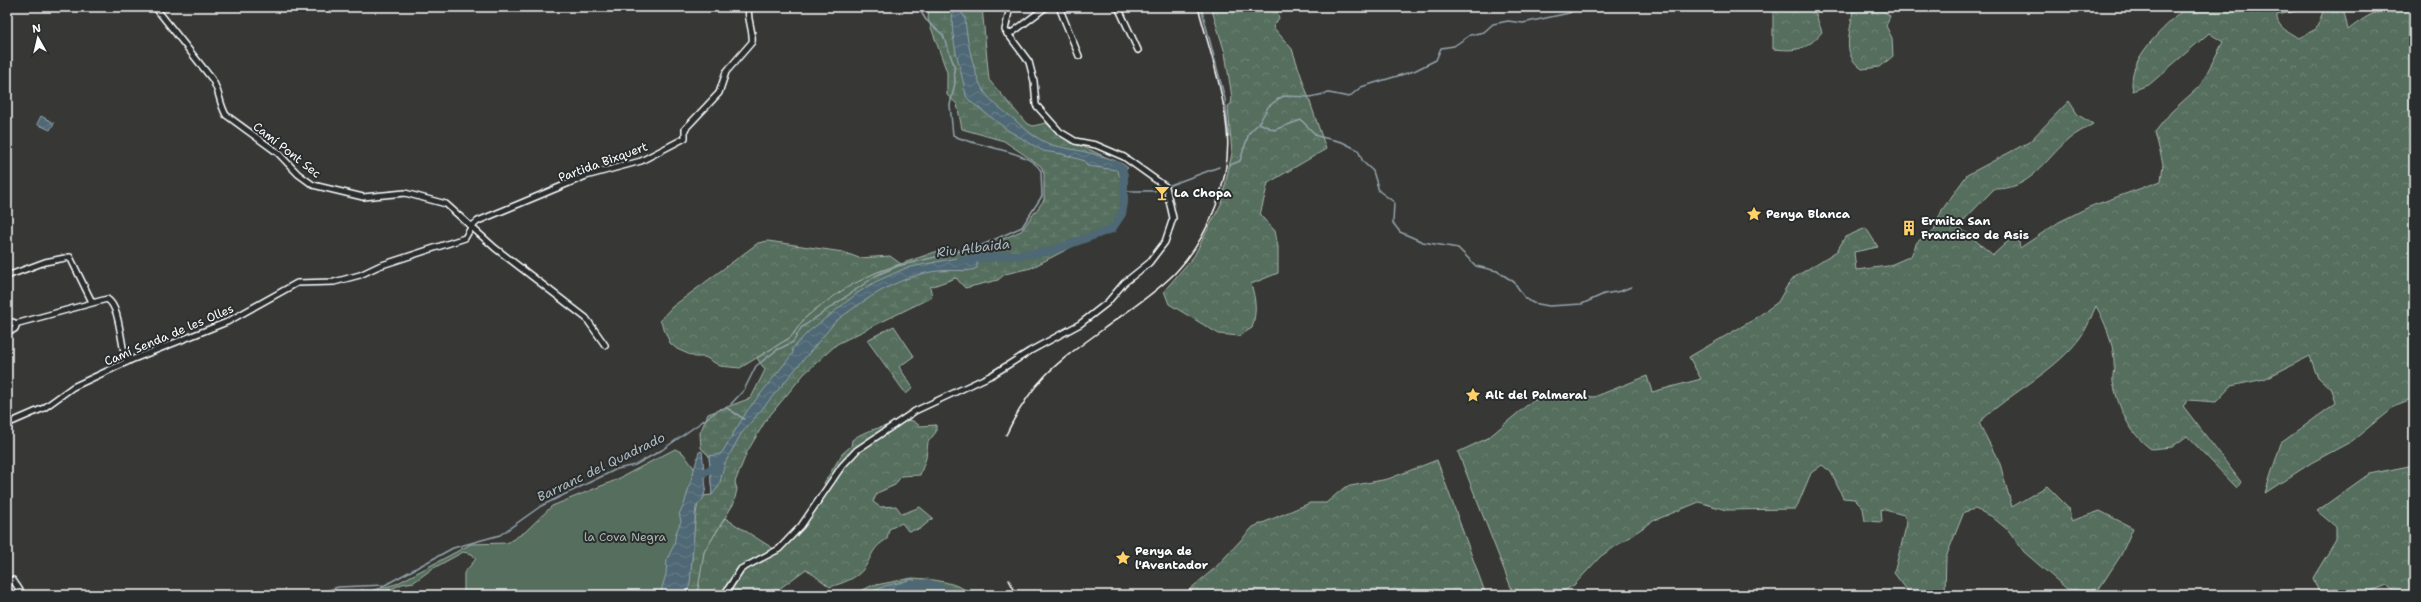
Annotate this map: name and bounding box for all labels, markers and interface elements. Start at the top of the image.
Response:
north arrow [18,18,58,58]
text: N [31,21,42,37]
street label: Camí Pont Sec [250,118,324,182]
street label: Partida Bixquert [556,138,650,186]
bar icon: La Chopa [1153,184,1171,202]
place label: La Chopa [1174,185,1232,201]
place icon: Penya Blanca [1745,205,1763,223]
place label: Penya Blanca [1766,206,1851,222]
place label: Ermita San Francisco de Asis [1921,213,2029,243]
building icon: Ermita San Francisco de Asis [1900,219,1918,237]
water label: Riu Albaida [935,235,1011,261]
street label: Camí Senda de les Olles [102,300,236,370]
place icon: Alt del Palmeral [1464,386,1482,404]
place label: Alt del Palmeral [1485,387,1587,403]
water label: Barranc del Quadrado [534,429,668,505]
park label: la Cova Negra [584,529,667,545]
place label: Penya de l'Aventador [1135,543,1209,573]
place icon: Penya de l'Aventador [1114,549,1132,567]

